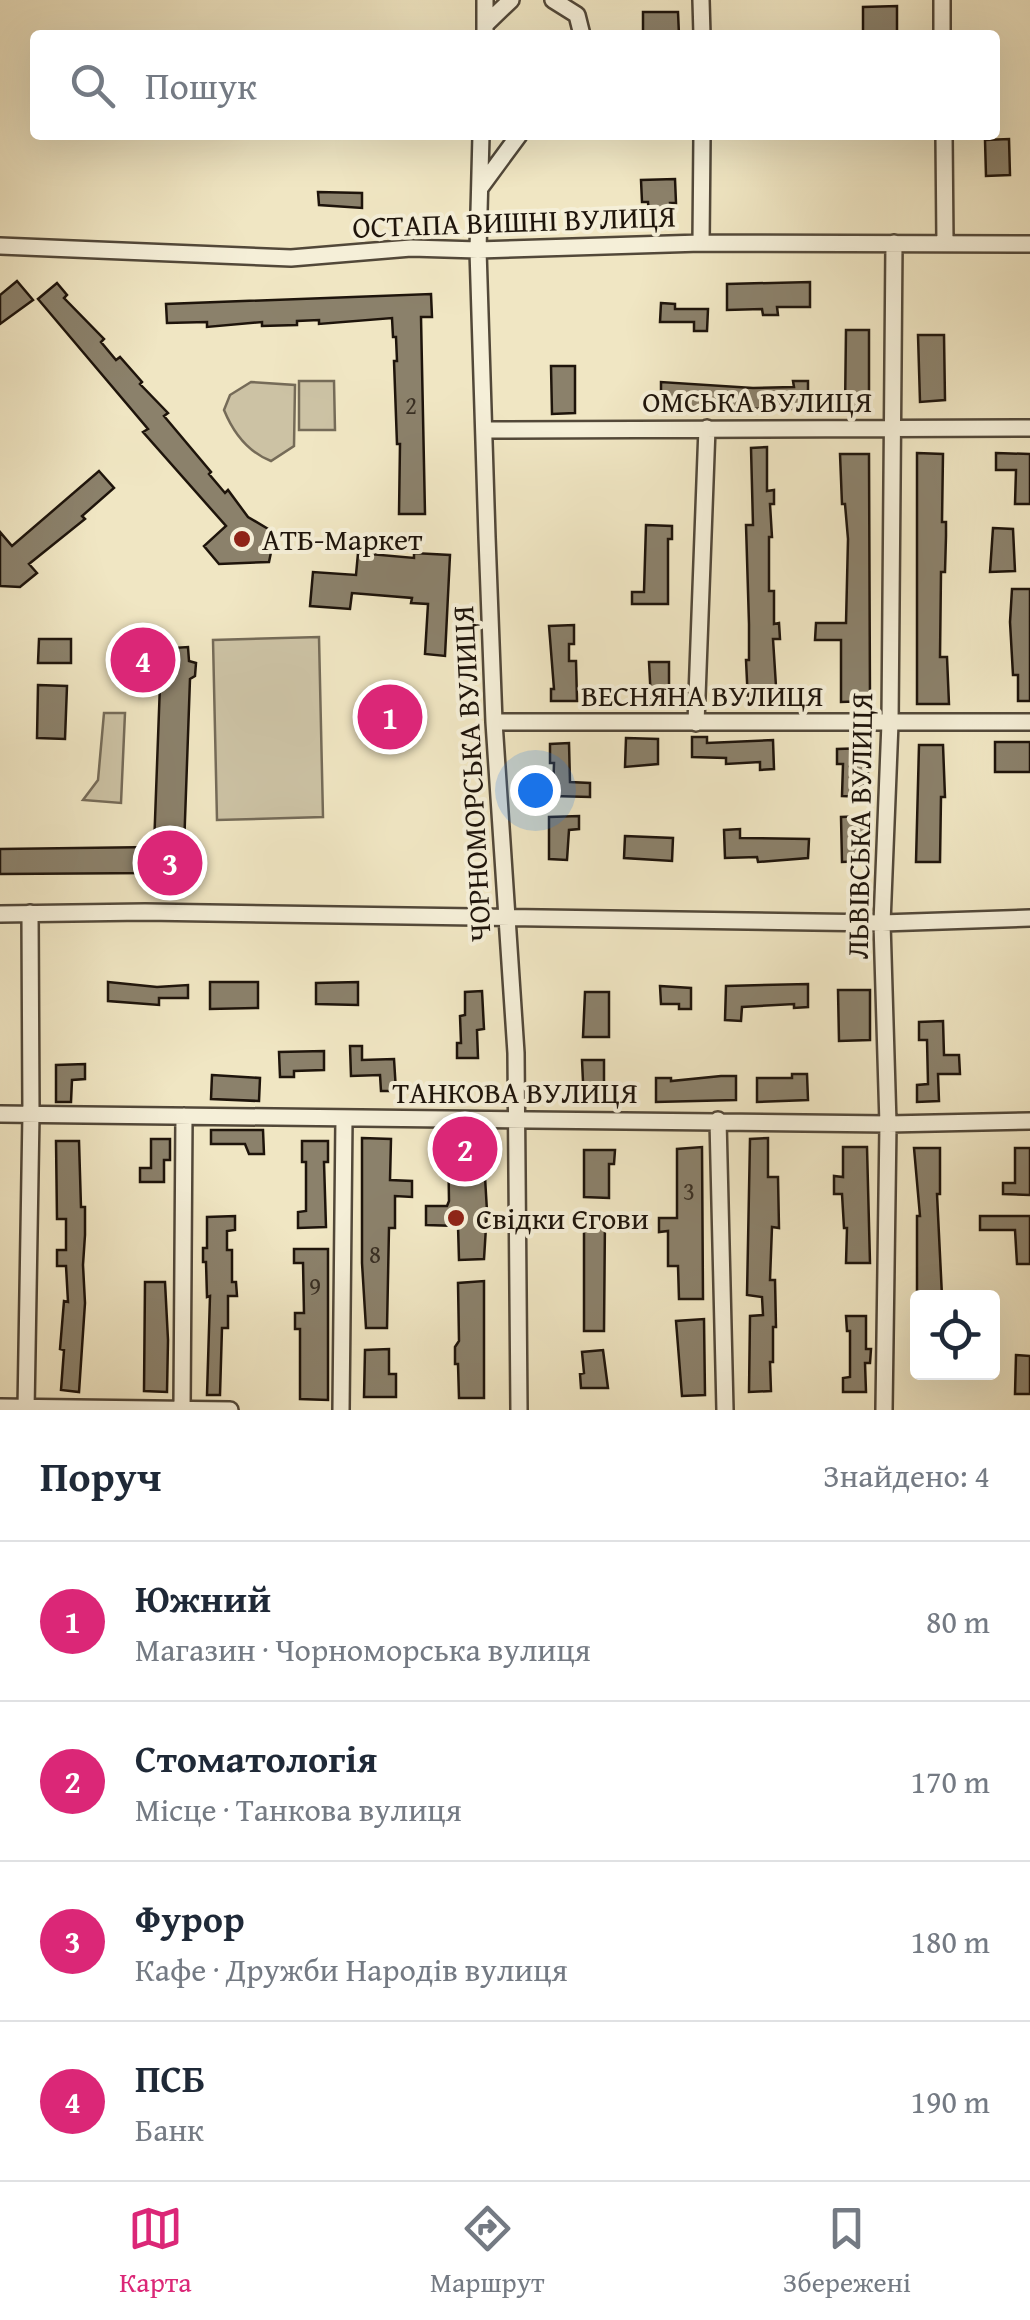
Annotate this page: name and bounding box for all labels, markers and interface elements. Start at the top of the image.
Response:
search box [30,30,1000,140]
text: Пошук [145,57,257,113]
icon: search [65,58,120,113]
street label: ОСТАПА ВИШНІ ВУЛИЦЯ [352,193,677,249]
street label: ОМСЬКА ВУЛИЦЯ [642,379,872,423]
house number: 2 [405,387,417,423]
place label: АТБ-Маркет [262,517,423,561]
marker: АТБ-Маркет [231,528,253,550]
street label: ЧОРНОМОРСЬКА ВУЛИЦЯ [440,604,502,943]
pin: 4 [110,622,176,698]
street label: ВЕСНЯНА ВУЛИЦЯ [581,673,824,717]
pin: 1 [358,680,422,754]
street label: ЛЬВІВСЬКА ВУЛИЦЯ [835,692,883,960]
your location [510,765,561,816]
pin: 3 [138,826,202,900]
street label: ТАНКОВА ВУЛИЦЯ [393,1070,638,1114]
pin: 2 [432,1112,498,1186]
house number: 3 [683,1173,695,1209]
place label: Свідки Єгови [476,1196,649,1240]
marker: Свідки Єгови [445,1207,467,1229]
house number: 8 [369,1236,381,1272]
house number: 9 [309,1268,321,1304]
map controls [910,1290,1000,1380]
button: locate [910,1290,1000,1380]
text: Поруч [40,1445,161,1506]
text: Знайдено: 4 [823,1452,990,1499]
text: Южний [135,1570,271,1626]
text: 1 [64,1598,81,1645]
text: 80 m [926,1598,990,1645]
text: Магазин · Чорноморська вулиця [135,1626,591,1673]
text: Стоматологія [135,1730,377,1786]
text: 2 [64,1758,81,1805]
text: 170 m [911,1758,990,1805]
text: Місце · Танкова вулиця [135,1786,462,1833]
text: Фурор [135,1890,245,1946]
text: 3 [64,1918,81,1965]
text: 180 m [911,1918,990,1965]
text: Кафе · Дружби Народів вулиця [135,1946,568,1993]
text: ПСБ [135,2050,206,2106]
text: 4 [64,2078,81,2125]
text: 190 m [911,2078,990,2125]
text: Банк [135,2106,204,2153]
tab: Карта [119,2201,192,2302]
tab: Маршрут [430,2201,545,2302]
tab: Збережені [783,2201,911,2302]

